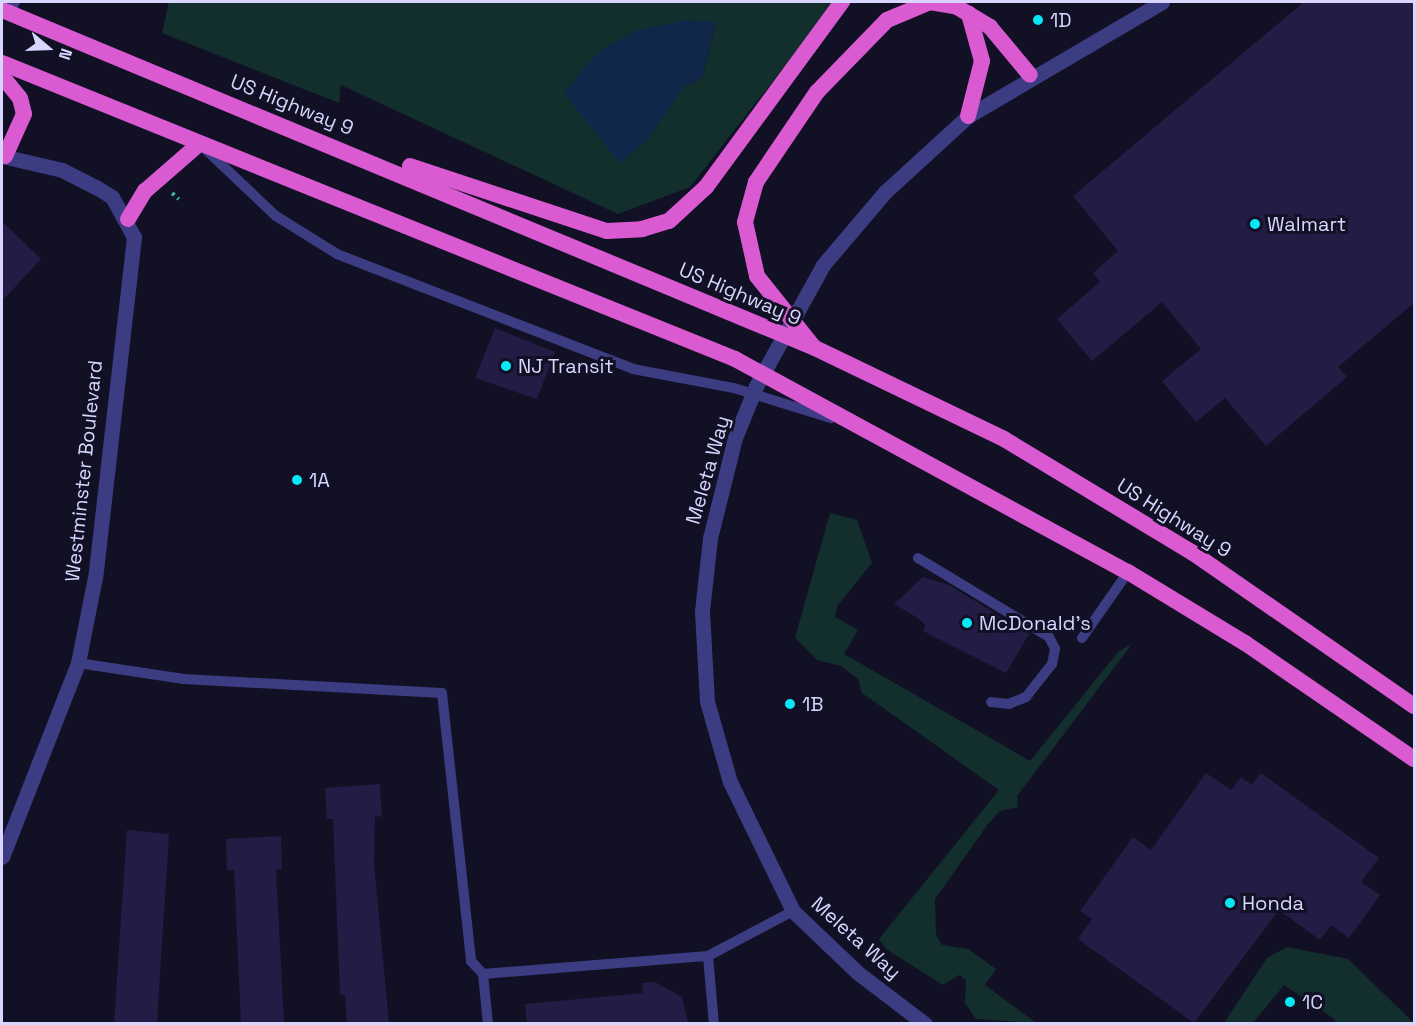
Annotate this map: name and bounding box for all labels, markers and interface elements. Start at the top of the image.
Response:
place label: 1D [1050,8,1072,32]
marker: 1D [1031,13,1045,27]
north arrow [18,18,78,78]
text: N [54,46,77,63]
street label: US Highway 9 [227,69,357,141]
place label: Walmart [1267,212,1346,236]
marker: Walmart [1248,217,1262,231]
street label: US Highway 9 [675,257,805,331]
place label: NJ Transit [518,354,614,378]
street label: Westminster Boulevard [60,359,108,583]
marker: NJ Transit [499,359,513,373]
street label: Meleta Way [681,413,735,527]
place label: 1A [309,468,330,492]
marker: 1A [290,473,304,487]
street label: US Highway 9 [1112,473,1236,563]
place label: McDonald's [979,611,1091,635]
marker: McDonald's [960,616,974,630]
place label: 1B [802,692,824,716]
marker: 1B [783,697,797,711]
place label: Honda [1242,891,1304,915]
street label: Meleta Way [806,892,906,984]
marker: Honda [1223,896,1237,910]
place label: 1C [1302,990,1323,1014]
marker: 1C [1283,995,1297,1009]

